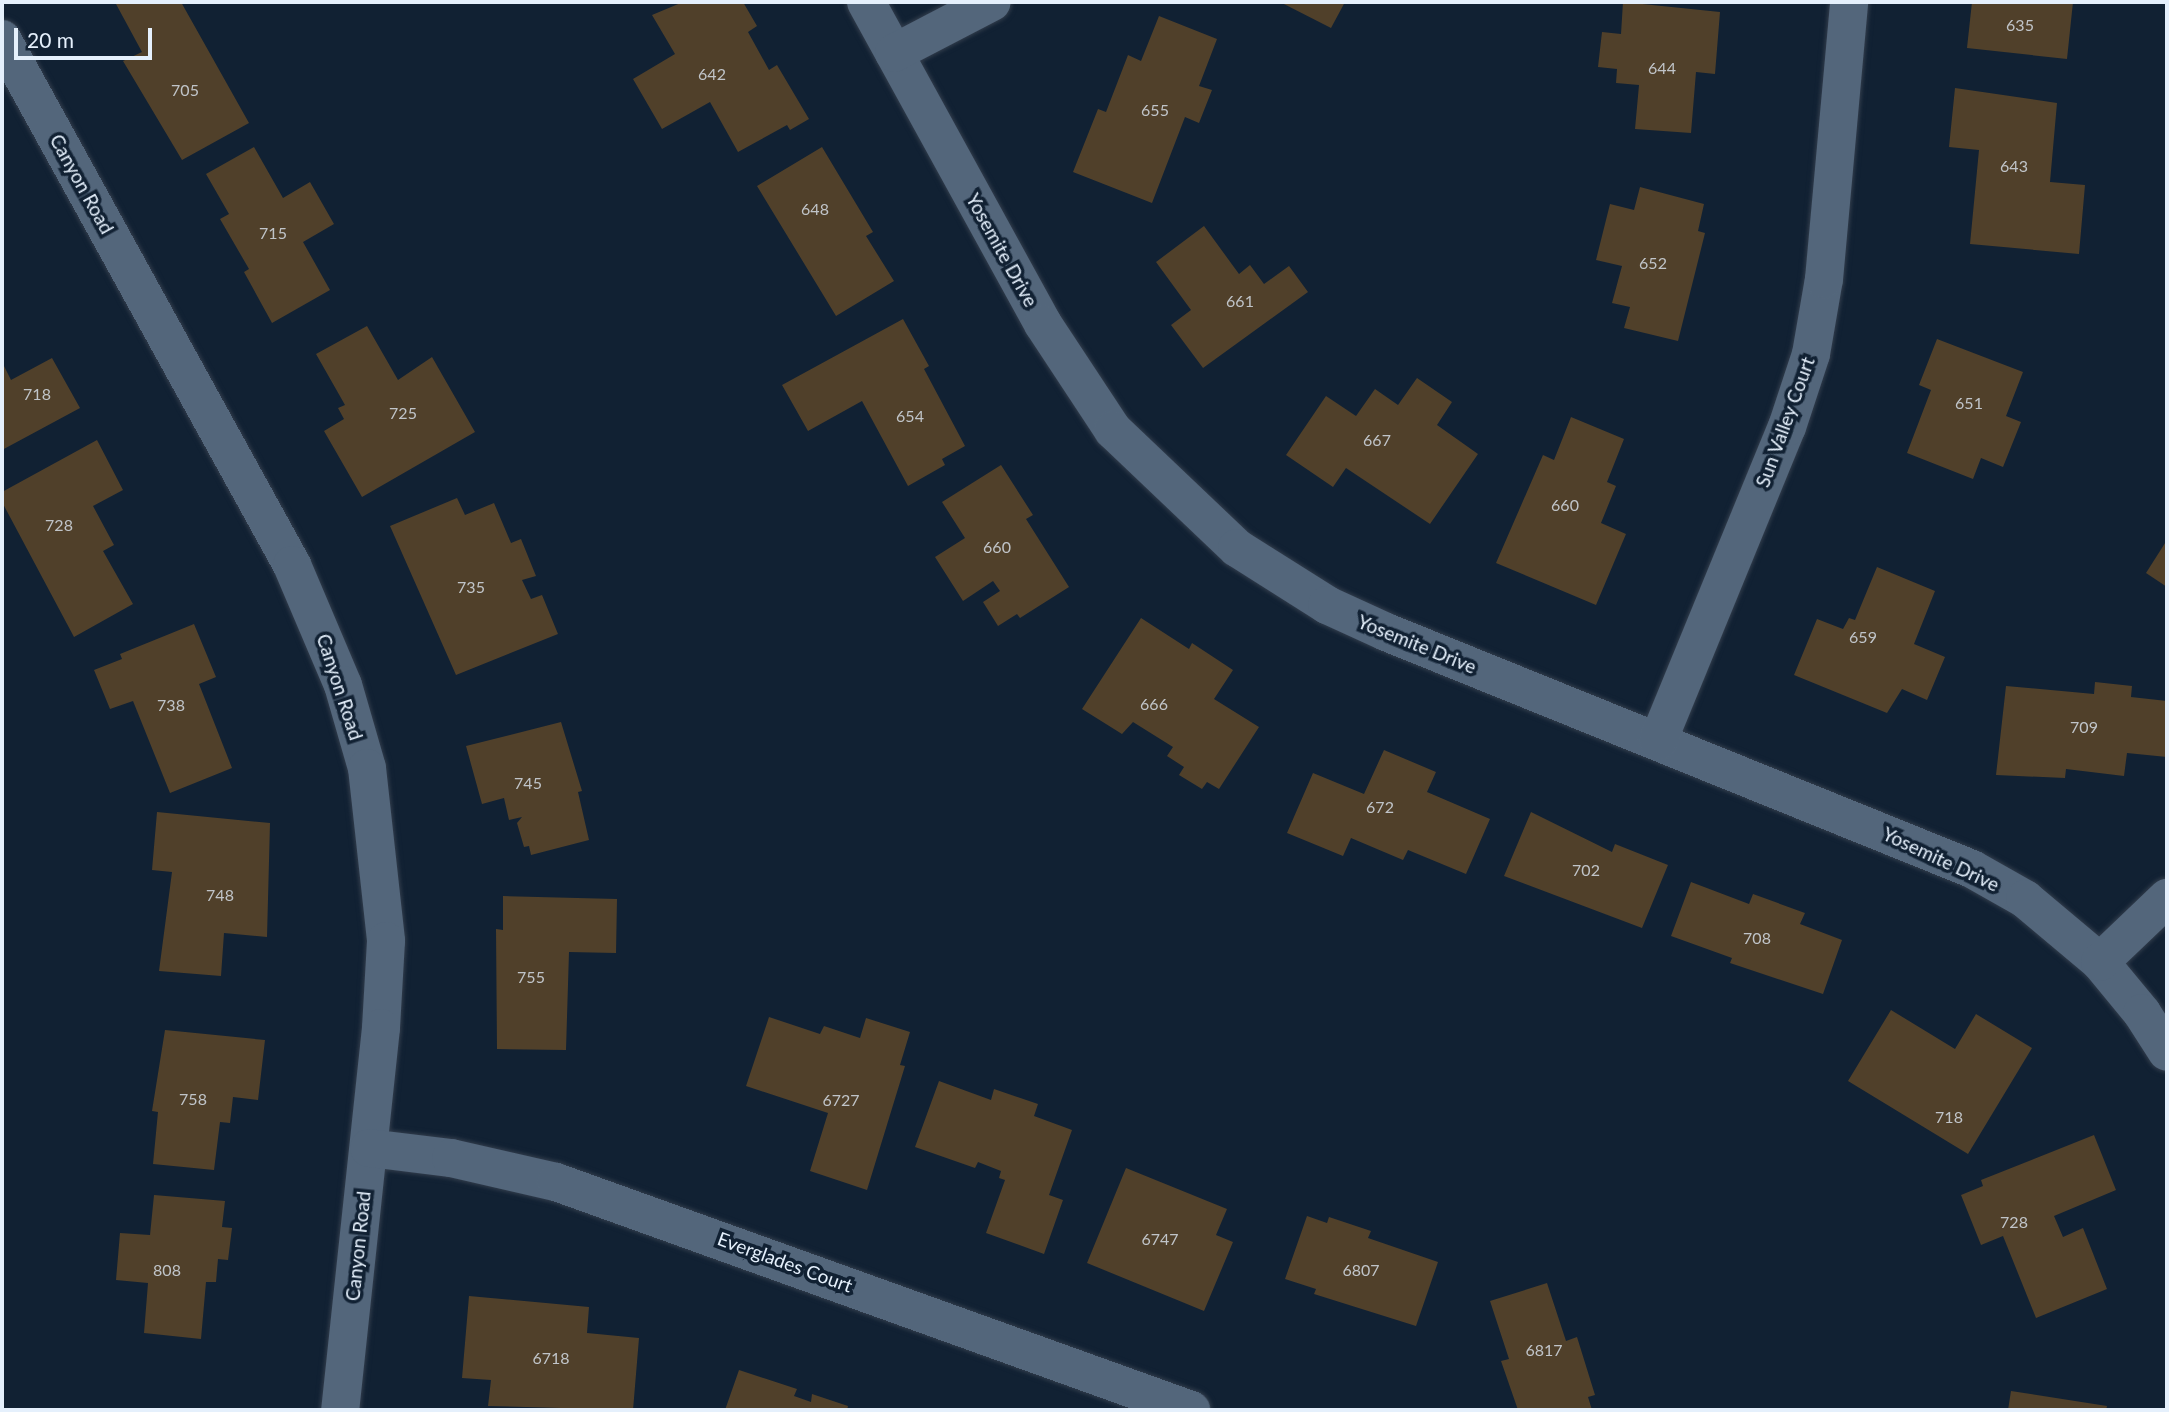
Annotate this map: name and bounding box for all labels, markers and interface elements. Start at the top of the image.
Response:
scale bar [18,14,156,58]
house number: 635 [2006,15,2034,35]
text: 20 m [27,27,74,52]
house number: 644 [1648,58,1676,78]
house number: 642 [698,64,726,84]
house number: 705 [171,80,199,100]
house number: 655 [1141,100,1169,120]
street label: Canyon Road [45,130,119,238]
house number: 643 [2000,156,2028,176]
street label: Yosemite Drive [961,189,1043,311]
house number: 648 [801,199,829,219]
house number: 715 [259,223,287,243]
house number: 652 [1639,253,1667,273]
house number: 661 [1226,291,1254,311]
street label: Sun Valley Court [1751,353,1819,491]
house number: 718 [23,384,51,404]
house number: 651 [1955,393,1983,413]
house number: 725 [389,403,417,423]
house number: 654 [896,406,924,426]
house number: 667 [1363,430,1391,450]
house number: 660 [1551,495,1579,515]
house number: 728 [45,515,73,535]
house number: 660 [983,537,1011,557]
house number: 735 [457,577,485,597]
street label: Yosemite Drive [1354,610,1480,678]
house number: 659 [1849,627,1877,647]
street label: Canyon Road [312,631,368,743]
house number: 666 [1140,694,1168,714]
house number: 738 [157,695,185,715]
house number: 709 [2070,717,2098,737]
house number: 745 [514,773,542,793]
house number: 672 [1366,797,1394,817]
street label: Yosemite Drive [1879,822,2003,896]
house number: 702 [1572,860,1600,880]
house number: 748 [206,885,234,905]
house number: 708 [1743,928,1771,948]
house number: 755 [517,967,545,987]
house number: 758 [179,1089,207,1109]
house number: 6727 [822,1090,860,1110]
house number: 718 [1935,1107,1963,1127]
street label: Canyon Road [341,1190,375,1302]
house number: 728 [2000,1212,2028,1232]
street label: Everglades Court [714,1227,856,1297]
house number: 6747 [1141,1229,1179,1249]
house number: 808 [153,1260,181,1280]
house number: 6807 [1342,1260,1380,1280]
house number: 6817 [1525,1340,1563,1360]
house number: 6718 [532,1348,570,1368]

